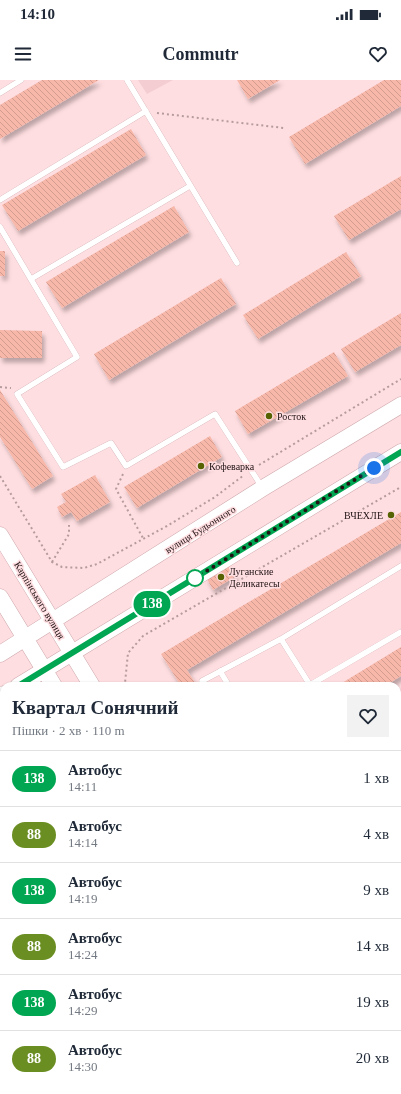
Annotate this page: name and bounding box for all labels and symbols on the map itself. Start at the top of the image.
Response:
marker: Росток [264,411,274,421]
place label: Росток [277,411,306,422]
your location [364,458,384,478]
marker: Кофеварка [196,461,206,471]
place label: Кофеварка [209,461,255,472]
street label: вулиця Будьонного [163,503,237,556]
place label: ВЧЕХЛЕ [344,510,383,521]
marker: ВЧЕХЛЕ [386,510,396,520]
street label: Карпінського вулиця [12,560,67,641]
place label: Луганские Деликатесы [229,566,280,589]
unlabelled marker [186,569,204,587]
marker: Луганские Деликатесы [216,572,226,582]
line badge: 138 [129,591,175,617]

